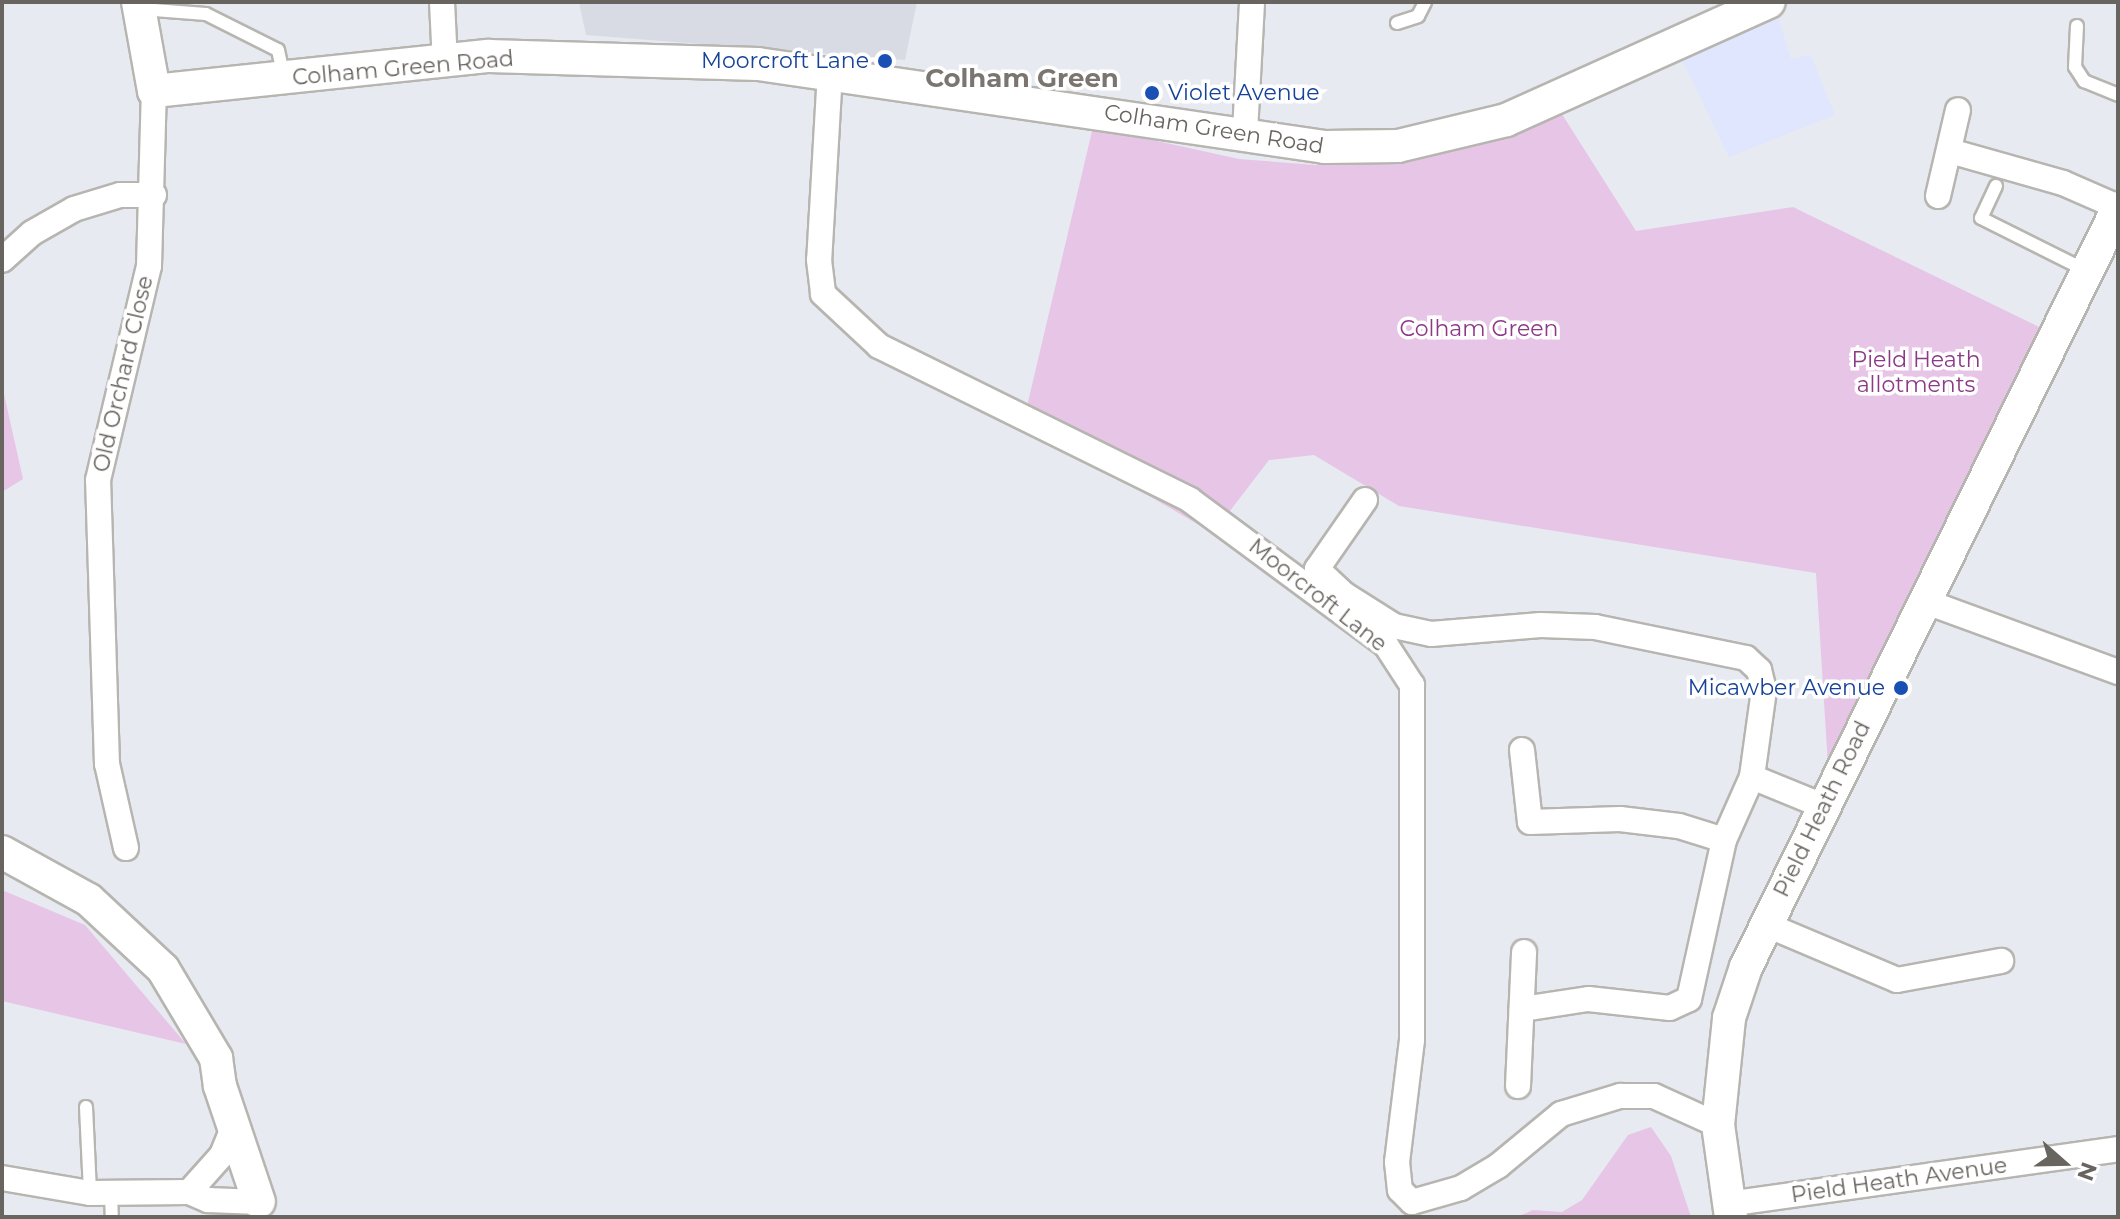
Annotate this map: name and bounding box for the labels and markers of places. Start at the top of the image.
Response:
place label: Moorcroft Lane [701,48,869,74]
marker: Moorcroft Lane [876,52,894,70]
place label: Violet Avenue [1168,80,1320,106]
marker: Violet Avenue [1143,84,1161,102]
place label: Micawber Avenue [1688,675,1885,701]
marker: Micawber Avenue [1892,679,1910,697]

